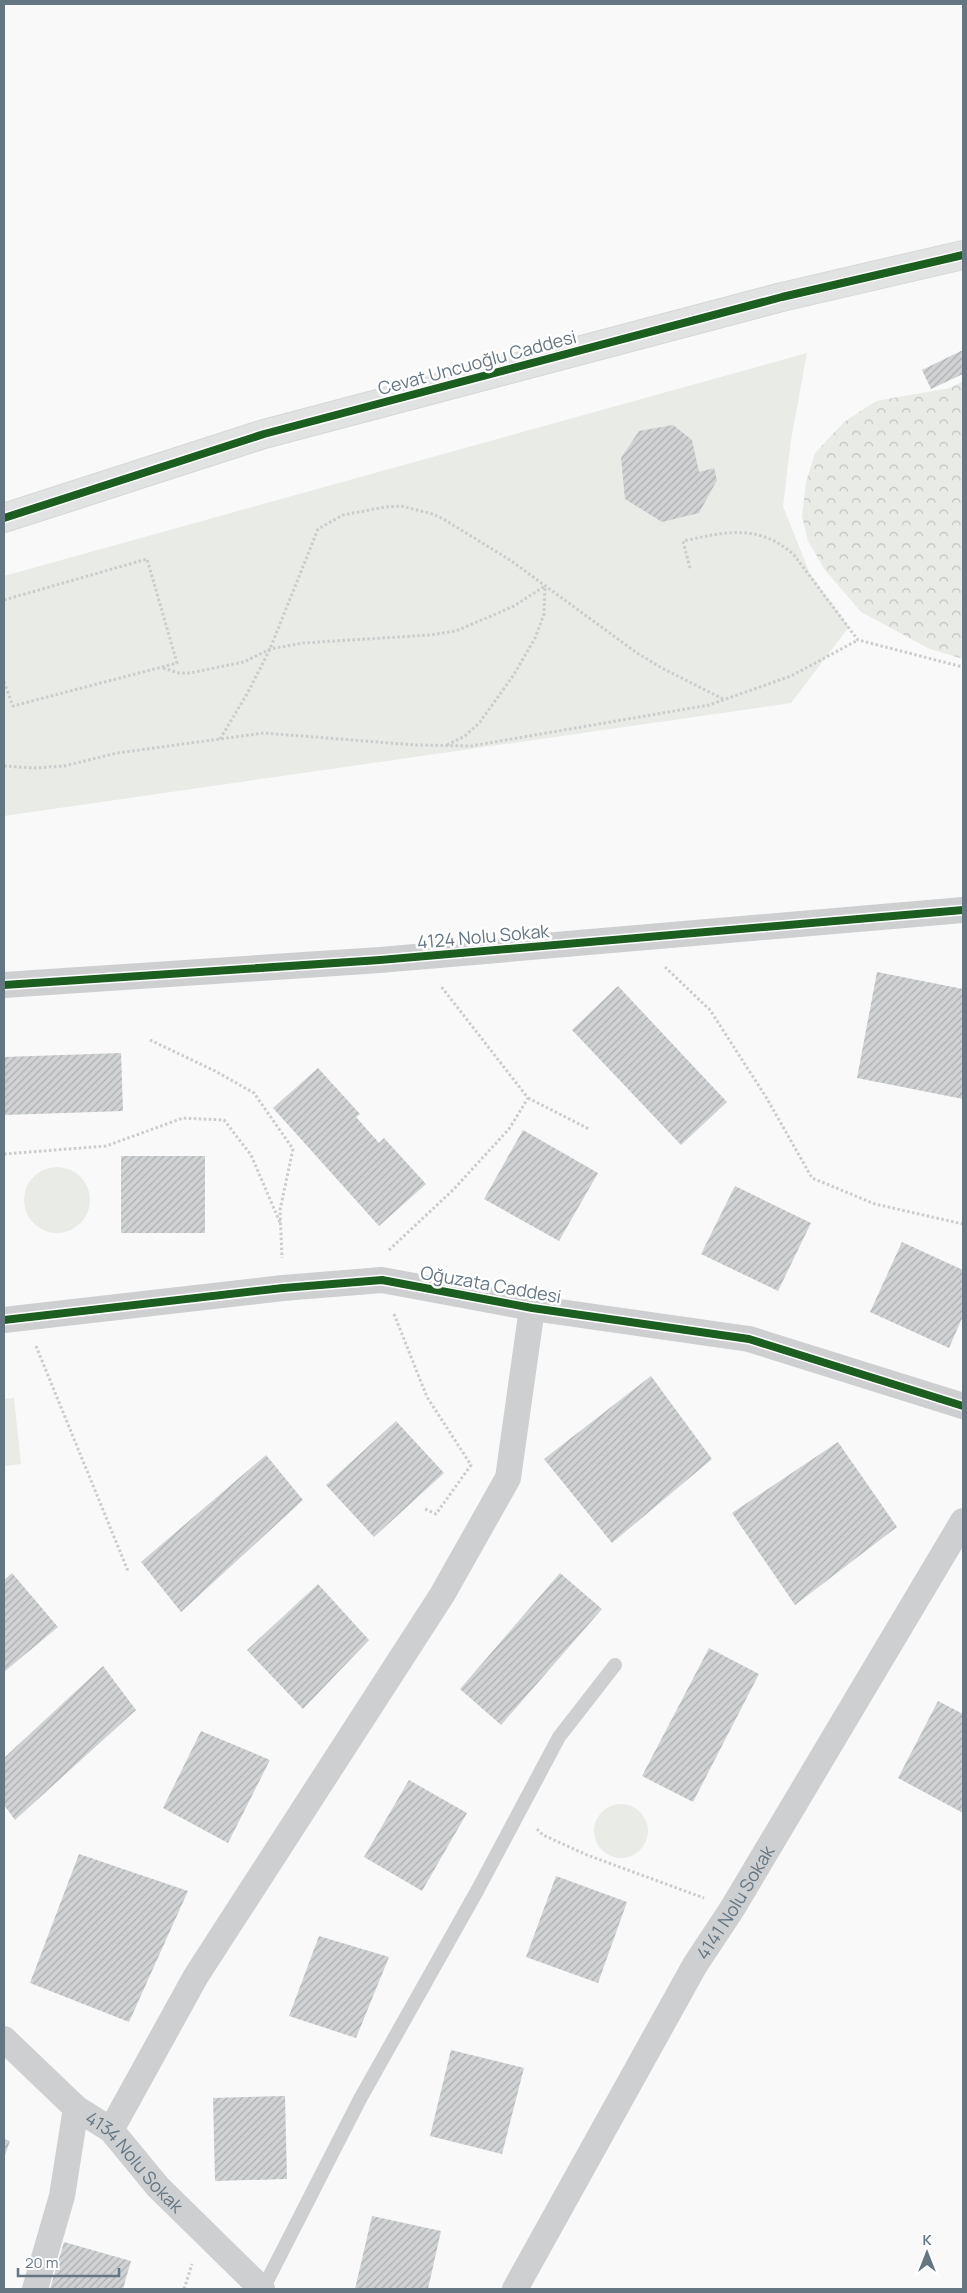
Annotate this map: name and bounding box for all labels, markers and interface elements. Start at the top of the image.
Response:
street label: Cevat Uncuoğlu Caddesi [375,324,579,400]
street label: 4124 Nolu Sokak [416,918,551,954]
street label: Oğuzata Caddesi [419,1260,563,1308]
street label: 4141 Nolu Sokak [690,1840,780,1964]
street label: 4134 Nolu Sokak [81,2105,190,2218]
north arrow [902,2228,952,2278]
text: K [922,2230,932,2249]
scale bar [18,2246,119,2278]
text: 20 m [25,2252,58,2273]

